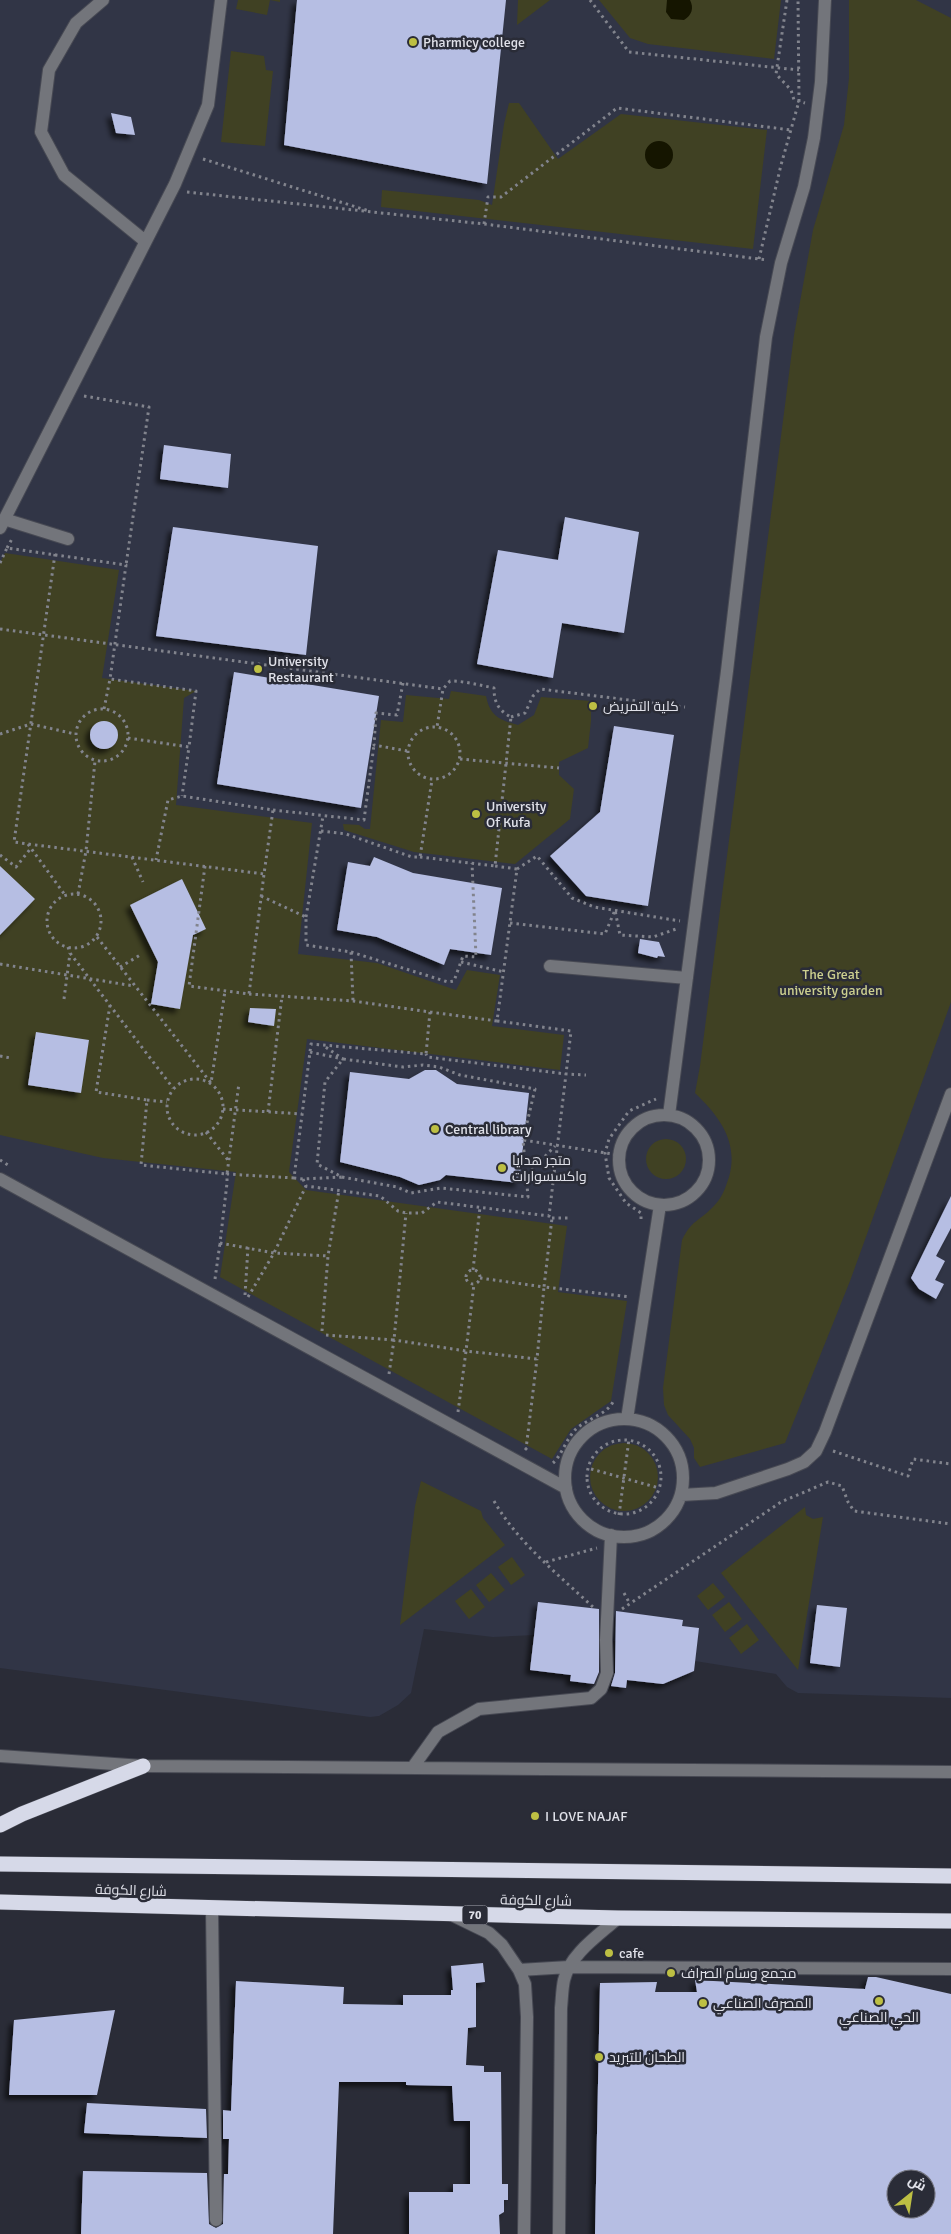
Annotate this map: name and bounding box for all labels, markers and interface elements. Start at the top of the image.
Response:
place label: Pharmicy college [423,34,525,51]
marker: Pharmicy college [407,36,419,48]
place label: University Restaurant [268,653,334,686]
marker: University Restaurant [252,663,264,675]
place label: كلية التمريض [603,698,679,715]
marker: كلية التمريض [587,700,599,712]
place label: University Of Kufa [486,798,547,831]
marker: University Of Kufa [470,808,482,820]
park label: The Great university garden [779,966,883,999]
place label: Central library [445,1121,532,1138]
marker: Central library [429,1123,441,1135]
place label: متجر هدايا واكسسوارات [512,1152,587,1185]
marker: متجر هدايا واكسسوارات [496,1162,508,1174]
place label: I LOVE NAJAF [545,1808,627,1825]
marker: I LOVE NAJAF [529,1810,541,1822]
street label: شارع الكوفة [95,1881,167,1900]
street label: شارع الكوفة [500,1891,572,1910]
road number: 70 [462,1906,488,1924]
place label: cafe [619,1945,644,1962]
marker: cafe [603,1947,615,1959]
place label: مجمع وسام الصراف [681,1965,797,1983]
marker: مجمع وسام الصراف [665,1967,677,1979]
place label: المصرف الصناعي [713,1995,812,2015]
marker: الحي الصناعي [873,1995,885,2007]
marker: المصرف الصناعي [697,1997,709,2009]
place label: الحي الصناعي [839,2009,919,2029]
place label: الطحان للتبريد [609,2049,685,2066]
marker: الطحان للتبريد [593,2051,605,2063]
north arrow [886,2169,936,2219]
text: ش [905,2171,929,2195]

